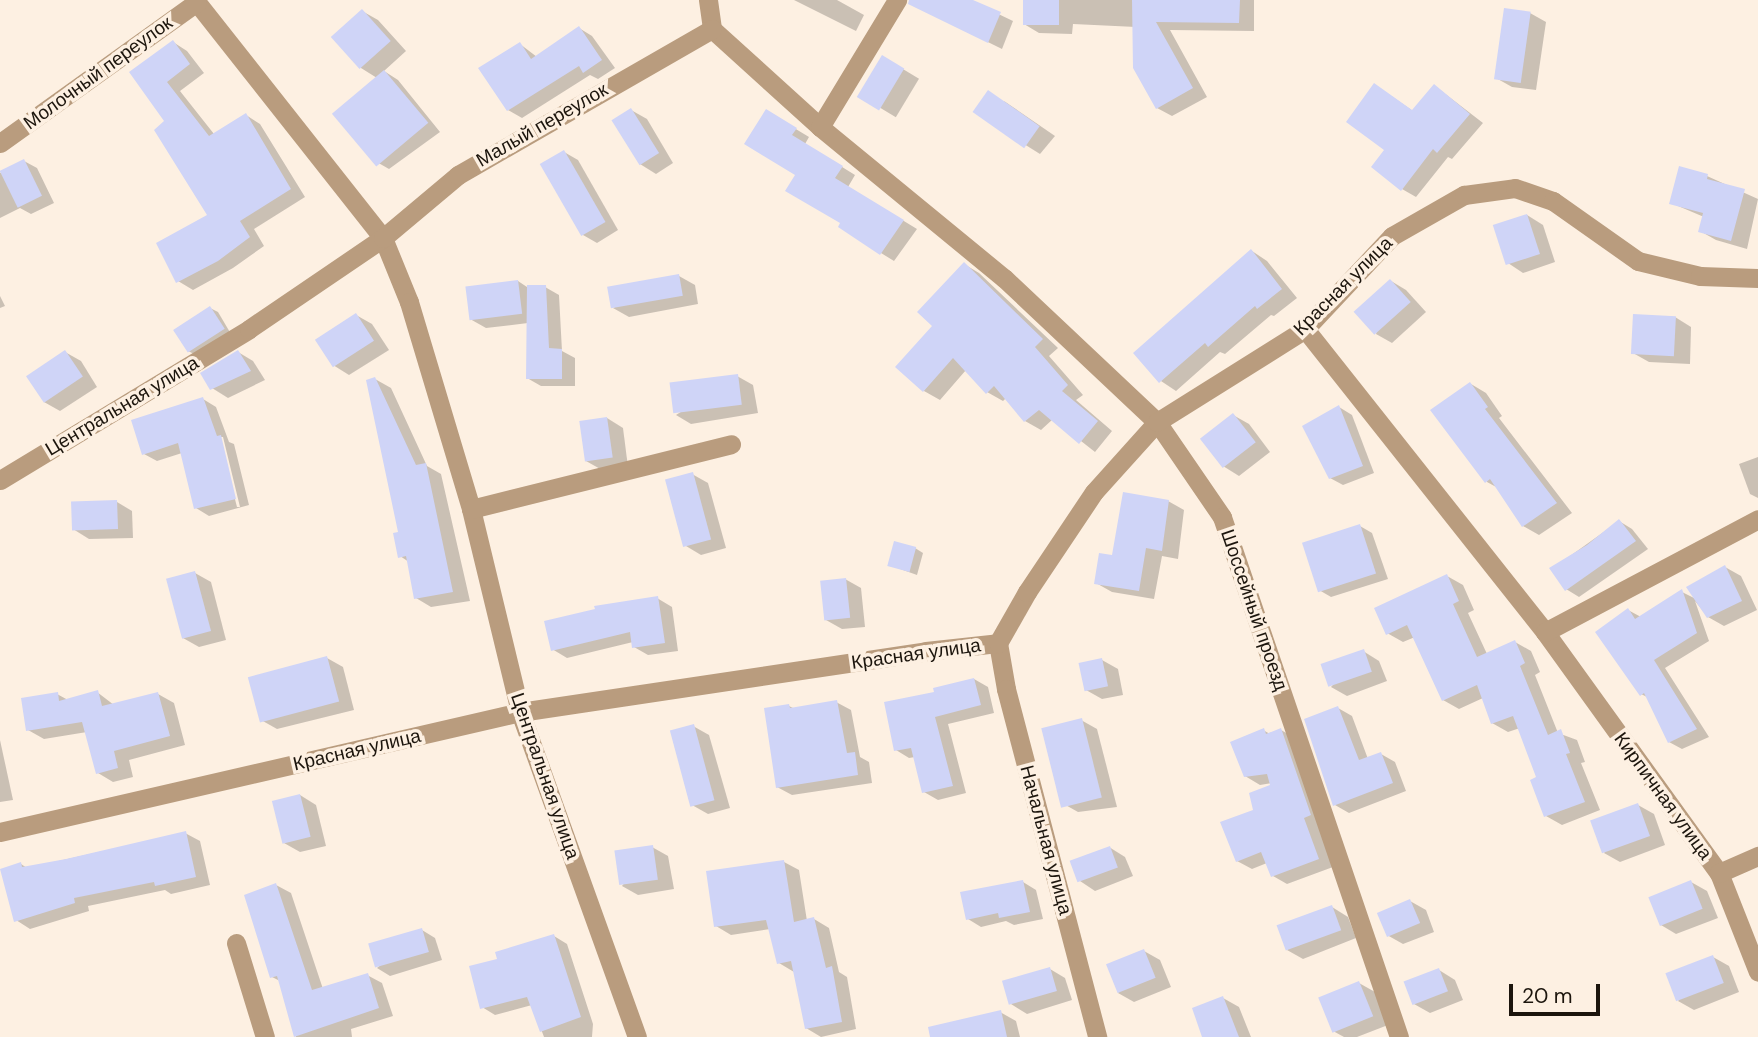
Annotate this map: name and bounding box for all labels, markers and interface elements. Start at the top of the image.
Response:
street label: Молочный переулок [19,11,177,135]
street label: Малый переулок [472,78,612,172]
street label: Красная улица [1289,232,1397,340]
street label: Центральная улица [41,351,203,461]
street label: Шоссейный проезд [1216,526,1292,694]
street label: Красная улица [850,634,982,674]
street label: Центральная улица [506,690,584,862]
street label: Красная улица [291,724,423,776]
street label: Кирпичная улица [1609,728,1717,864]
street label: Начальная улица [1015,763,1077,917]
scale bar [1513,970,1604,1014]
text: 20 m [1522,982,1573,1010]

